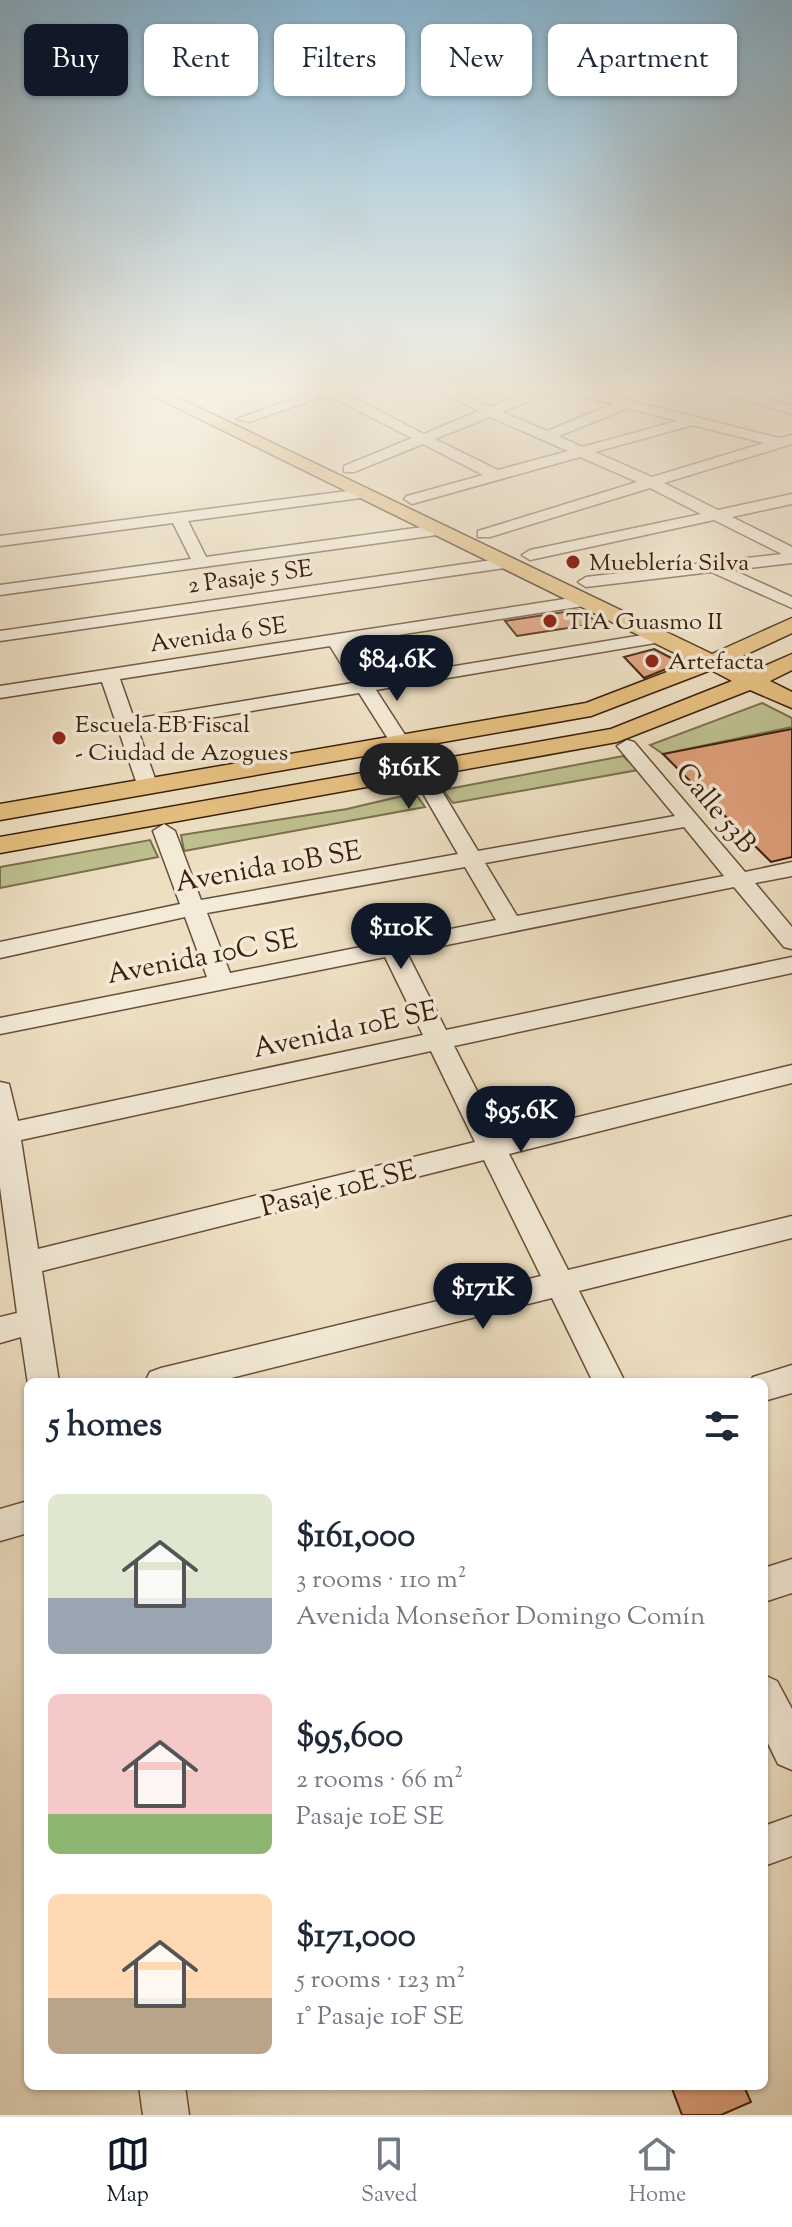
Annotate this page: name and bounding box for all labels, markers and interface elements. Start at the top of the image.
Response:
chip: Buy [24,24,128,96]
chip: Rent [144,24,258,96]
chip: Filters [274,24,405,96]
chip: New [421,24,532,96]
chip: Apartment [548,24,737,96]
place label: Mueblería Silva [589,547,749,581]
street label: 2 Pasaje 5 SE [186,552,315,604]
marker: Mueblería Silva [564,553,582,571]
place label: TIA Guasmo II [566,606,723,640]
street label: Avenida 6 SE [148,609,289,662]
marker: TIA Guasmo II [541,612,559,630]
pin: $84.6K [332,635,462,703]
text: $84.6K [358,642,436,679]
place label: Artefacta [668,646,764,680]
marker: Artefacta [643,652,661,670]
place label: Escuela EB Fiscal - Ciudad de Azogues [75,709,288,771]
marker: Escuela EB Fiscal - Ciudad de Azogues [50,729,68,747]
pin: $161K [353,743,465,811]
text: $161K [377,750,441,787]
street label: Calle 53B [665,755,765,863]
street label: Avenida 10B SE [172,832,365,904]
pin: $110K [345,903,457,971]
text: $110K [369,910,433,947]
street label: Avenida 10C SE [104,920,301,996]
street label: Avenida 10E SE [250,992,442,1070]
pin: $95.6K [456,1086,586,1154]
text: $95.6K [484,1093,558,1130]
street label: Pasaje 10E SE [257,1151,421,1229]
pin: $171K [427,1263,539,1331]
text: $171K [451,1270,515,1307]
text: 5 homes [48,1402,162,1451]
icon: filters [700,1404,744,1448]
text: $161,000 [296,1513,415,1562]
icon: home [112,1526,208,1622]
text: 3 rooms · 110 m² [296,1562,467,1599]
text: Avenida Monseñor Domingo Comín [296,1599,705,1636]
text: $95,600 [296,1713,403,1762]
icon: home [112,1726,208,1822]
text: 2 rooms · 66 m² [296,1762,463,1799]
text: Pasaje 10E SE [296,1799,444,1836]
text: $171,000 [296,1913,416,1962]
icon: home [112,1926,208,2022]
text: 5 rooms · 123 m² [296,1962,465,1999]
text: 1° Pasaje 10F SE [296,1999,464,2036]
tab: Map [106,2132,150,2212]
tab: Saved [361,2132,417,2212]
tab: Home [629,2132,686,2212]

